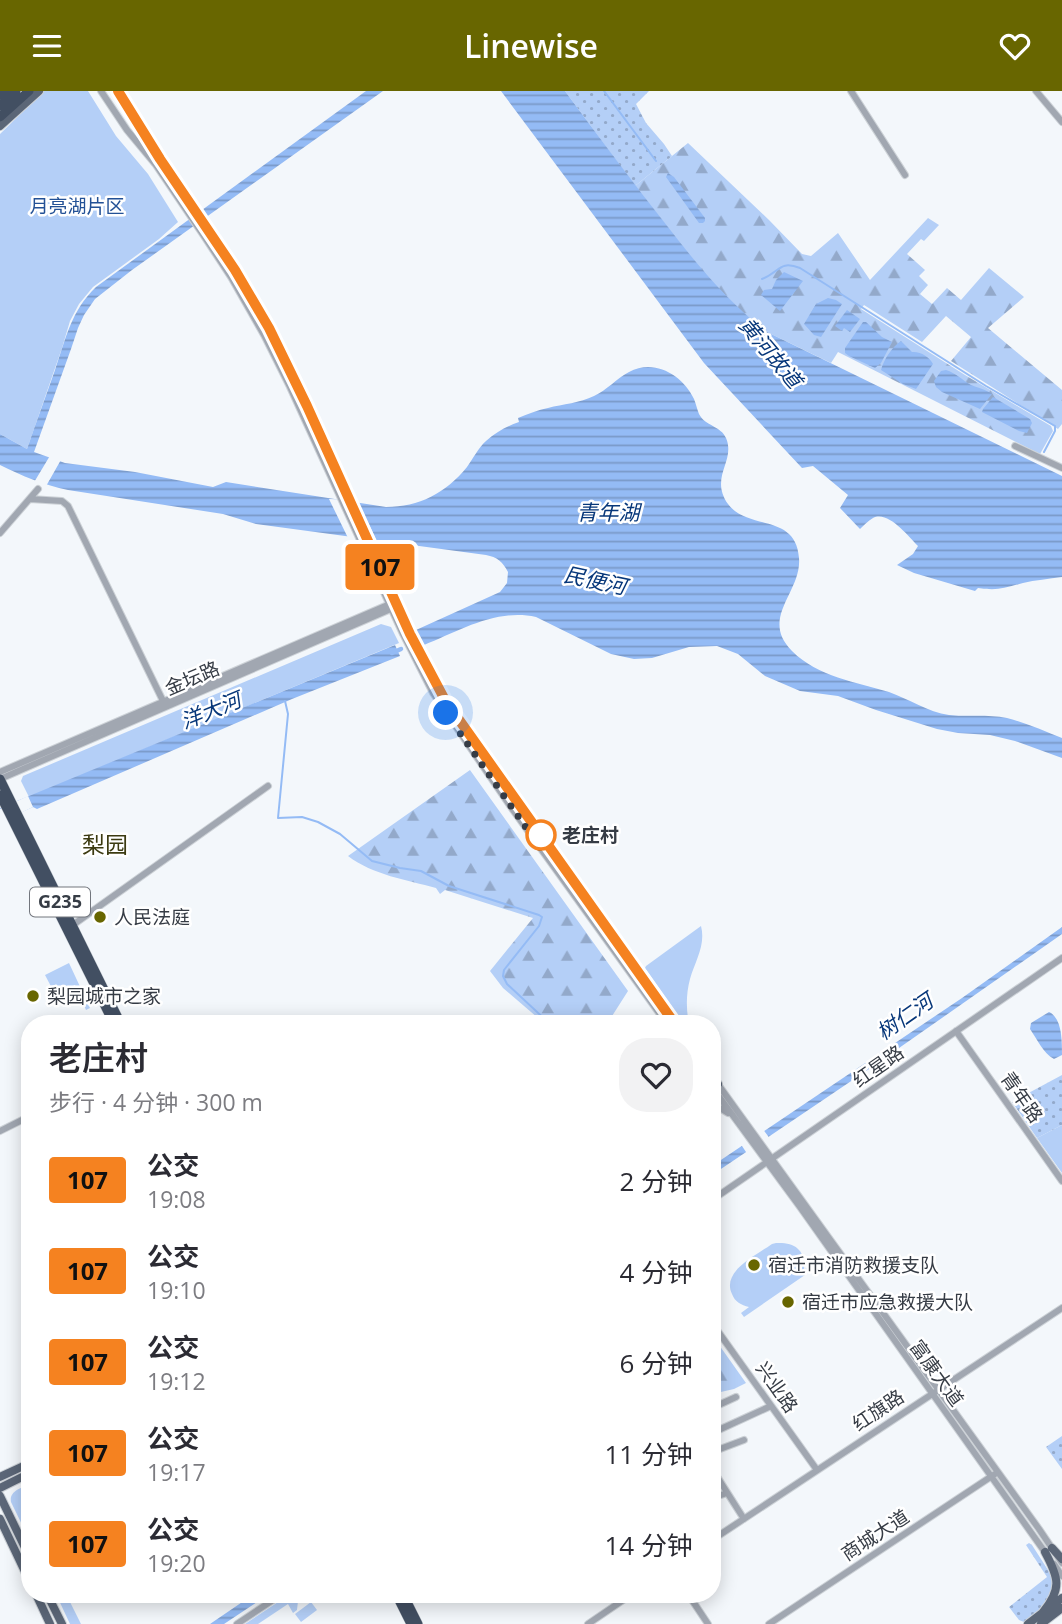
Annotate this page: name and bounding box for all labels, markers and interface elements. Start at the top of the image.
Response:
text: Linewise [464,24,598,67]
icon: menu [28,27,66,65]
icon: heart [996,27,1034,65]
park label: 月亮湖片区 [29,193,125,219]
water label: 黄河故道 [733,311,810,396]
water label: 青年湖 [577,498,642,526]
line badge: 107 [340,544,420,590]
text: 107 [359,550,401,583]
water label: 民便河 [561,560,633,601]
street label: 金坛路 [161,655,223,701]
water label: 洋大河 [176,684,249,735]
your location [428,695,463,730]
marker: 老庄村 [526,820,556,850]
place label: 老庄村 [562,822,619,848]
district label: 梨园 [82,828,128,860]
road number: G235 [30,887,90,917]
place label: 人民法庭 [114,904,190,930]
marker: 人民法庭 [92,909,108,925]
place label: 梨园城市之家 [47,983,161,1009]
water label: 树仁河 [871,984,942,1046]
marker: 梨园城市之家 [25,988,41,1004]
text: 老庄村 [49,1035,148,1080]
button: heart [619,1038,693,1112]
street label: 红星路 [847,1039,909,1093]
street label: 青年路 [995,1066,1049,1128]
text: 步行 · 4 分钟 · 300 m [49,1086,263,1118]
text: 公交 [147,1147,199,1183]
text: 107 [67,1163,108,1196]
text: 2 分钟 [619,1163,693,1199]
text: 19:08 [147,1183,206,1215]
text: 公交 [147,1238,199,1274]
place label: 宿迁市消防救援支队 [768,1252,939,1278]
text: 107 [67,1254,108,1287]
text: 4 分钟 [619,1254,693,1290]
marker: 宿迁市消防救援支队 [746,1257,762,1273]
text: 19:10 [147,1274,206,1306]
place label: 宿迁市应急救援大队 [802,1289,973,1315]
marker: 宿迁市应急救援大队 [780,1294,796,1310]
text: 公交 [147,1329,199,1365]
street label: 富康大道 [904,1335,970,1411]
text: 107 [67,1345,108,1378]
text: 6 分钟 [619,1345,693,1381]
street label: 兴业路 [750,1356,804,1418]
text: 19:12 [147,1365,206,1397]
street label: 红旗路 [847,1383,909,1437]
text: 公交 [147,1420,199,1456]
text: 107 [67,1436,108,1469]
text: 11 分钟 [605,1436,693,1472]
text: 19:17 [147,1456,206,1488]
street label: 商城大道 [836,1503,914,1567]
text: 公交 [147,1511,199,1547]
text: 107 [67,1527,108,1560]
text: 14 分钟 [605,1527,693,1563]
text: 19:20 [147,1547,206,1579]

